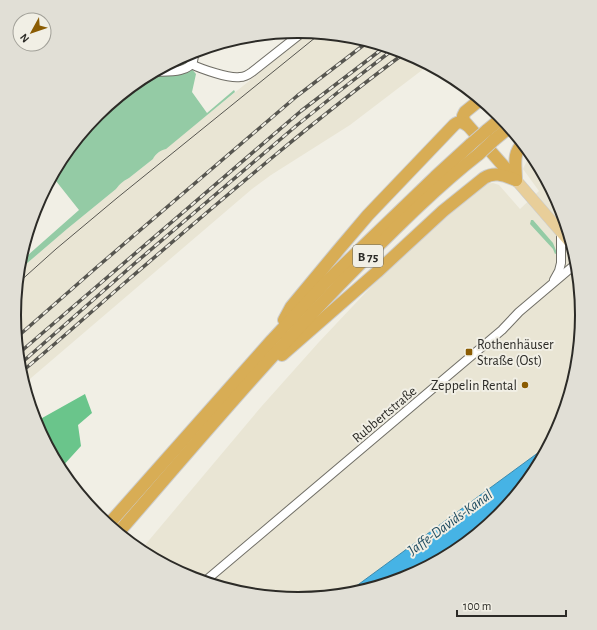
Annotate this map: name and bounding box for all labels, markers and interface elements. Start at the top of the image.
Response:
north arrow [12,12,52,52]
text: N [18,32,31,45]
road number: B 75 [353,245,383,267]
place label: Rothenhäuser Straße (Ost) [477,338,554,368]
marker: Rothenhäuser Straße (Ost) [464,347,474,357]
place label: Zeppelin Rental [431,379,517,393]
marker: Zeppelin Rental [520,380,530,390]
street label: Rubbertstraße [350,384,419,446]
water label: Jaffe-Davids-Kanal [404,487,496,559]
scale bar [457,592,566,618]
text: 100 m [463,600,491,612]

